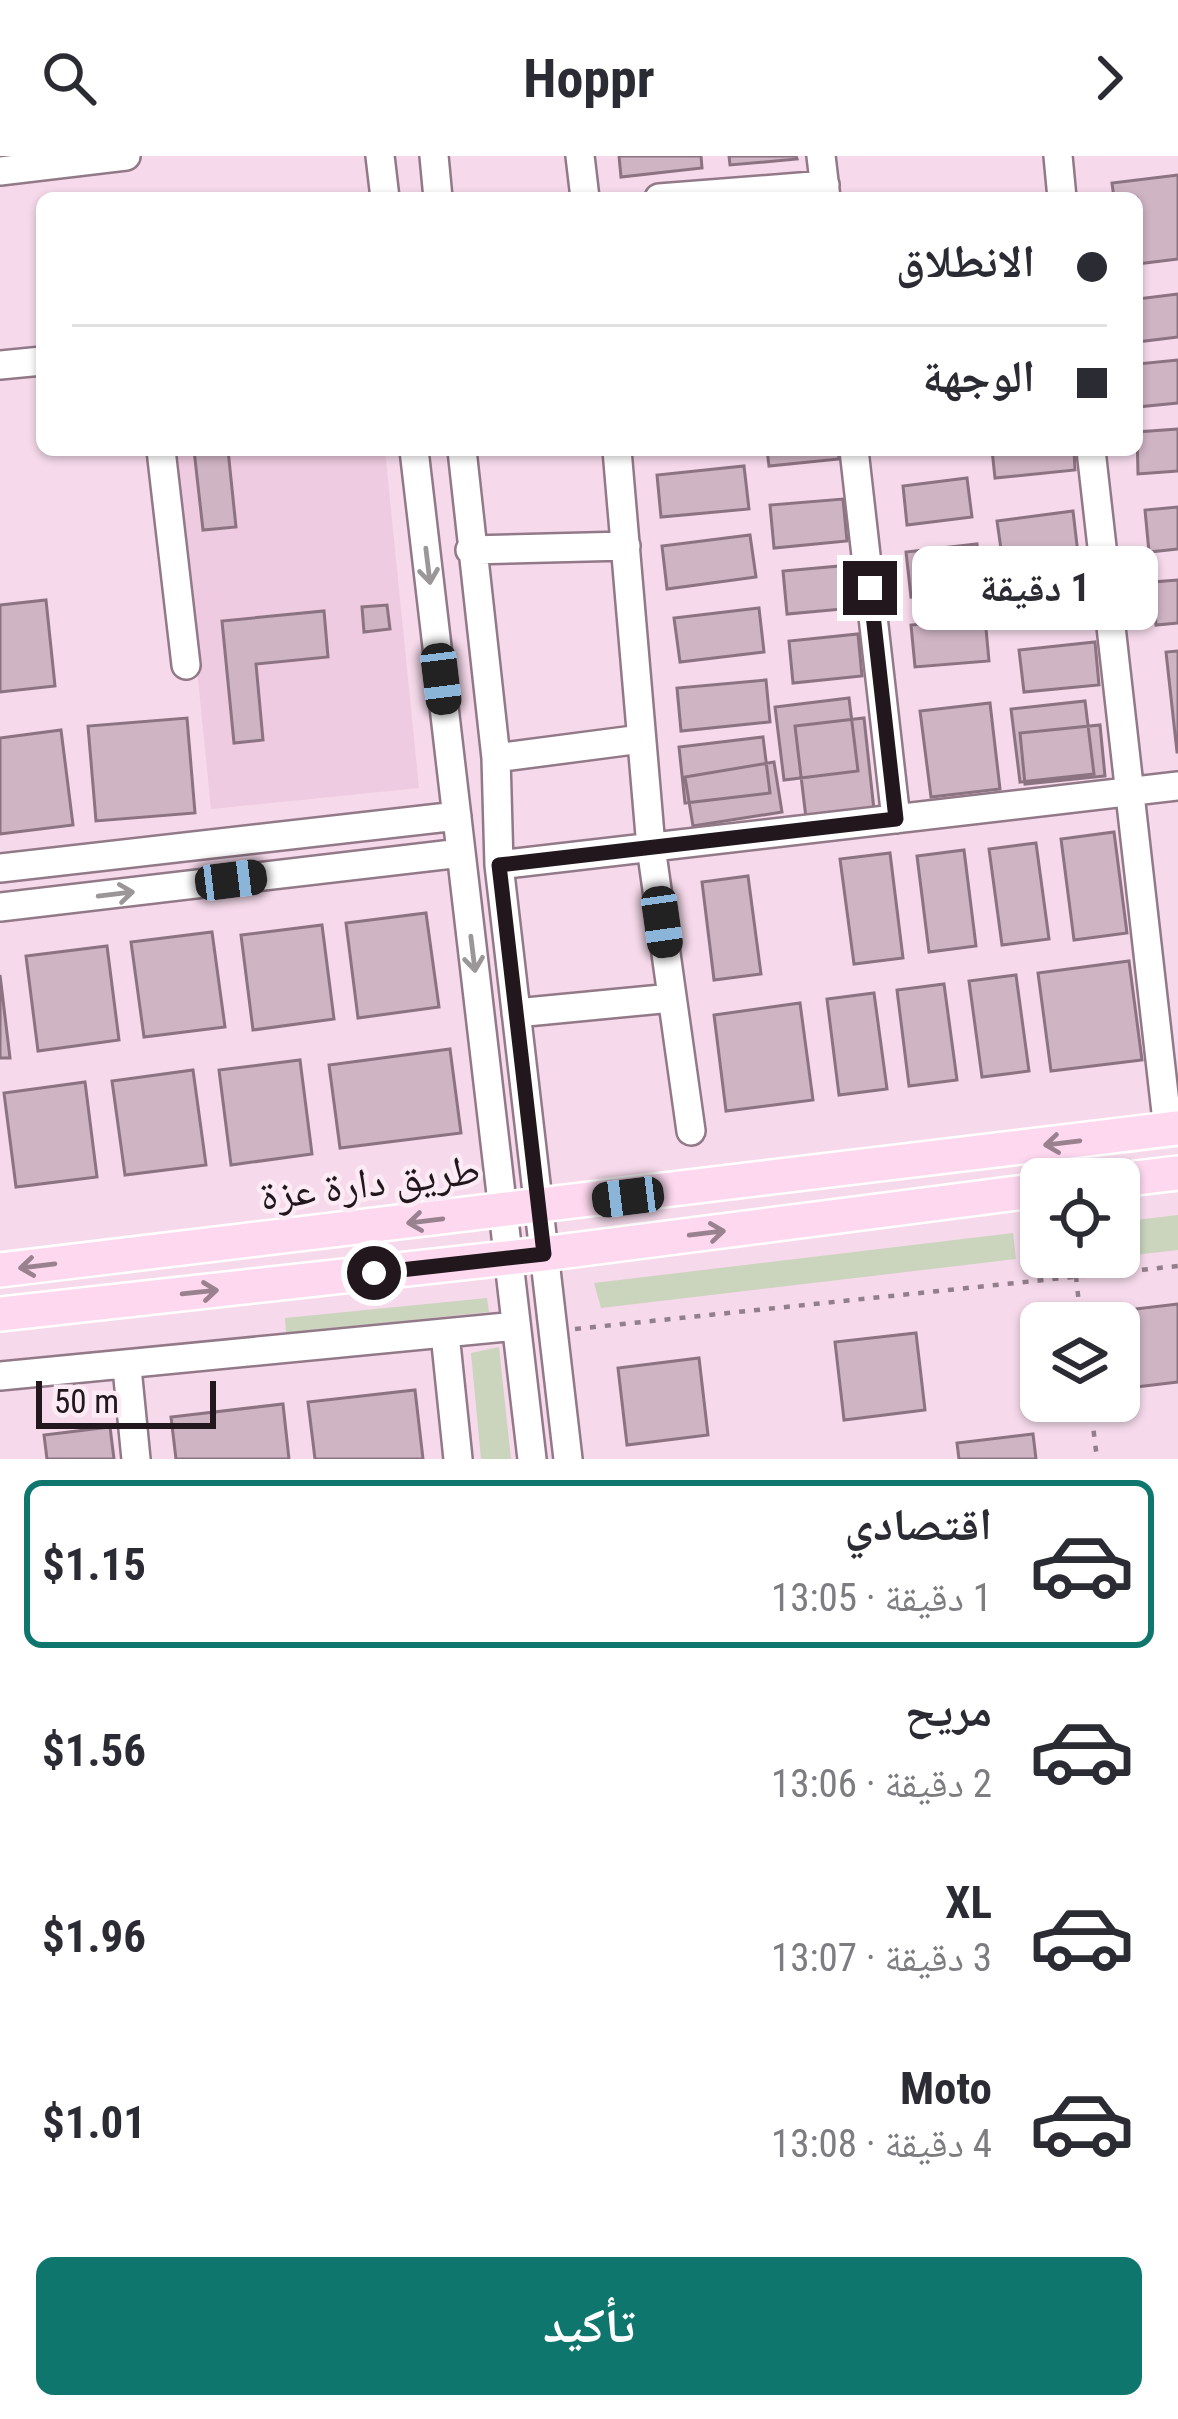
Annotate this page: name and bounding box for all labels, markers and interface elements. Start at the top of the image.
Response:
icon: search [36,45,102,111]
icon: forward [1076,45,1142,111]
text: Hoppr [523,47,655,110]
text: الانطلاق [896,235,1035,288]
text: الوجهة [922,350,1035,403]
one-way arrow [417,546,439,585]
callout: 1 دقيقة [912,546,1158,630]
route end [843,561,897,615]
text: 1 دقيقة [980,565,1090,611]
car [419,641,463,717]
car [193,858,269,902]
one-way arrow [96,882,135,904]
car [639,884,685,960]
one-way arrow [462,933,484,972]
one-way arrow [1043,1132,1082,1154]
street label: طريق دارة عزة [257,1144,483,1221]
map controls [1020,1158,1140,1422]
button: locate [1020,1158,1140,1278]
car [590,1175,666,1219]
one-way arrow [406,1211,445,1233]
one-way arrow [687,1221,726,1243]
route start [347,1246,401,1300]
one-way arrow [18,1255,57,1277]
one-way arrow [180,1280,219,1303]
button: layers [1020,1302,1140,1422]
scale bar [36,1375,216,1428]
text: 50 m [54,1382,119,1421]
text: اقتصادي [845,1498,992,1551]
icon: car [1028,1510,1136,1618]
text: $1.15 [42,1538,146,1591]
text: 1 دقيقة · 13:05 [771,1575,992,1621]
text: مريح [905,1684,992,1737]
icon: car [1028,1696,1136,1804]
text: $1.56 [42,1724,146,1777]
text: 2 دقيقة · 13:06 [771,1761,992,1807]
text: XL [945,1876,992,1929]
icon: car [1028,1882,1136,1990]
text: $1.96 [42,1910,146,1963]
text: 3 دقيقة · 13:07 [771,1935,992,1981]
text: Moto [900,2062,992,2115]
icon: car [1028,2068,1136,2176]
text: $1.01 [42,2096,146,2149]
text: 4 دقيقة · 13:08 [771,2121,992,2167]
button: تأكيد [36,2257,1142,2395]

